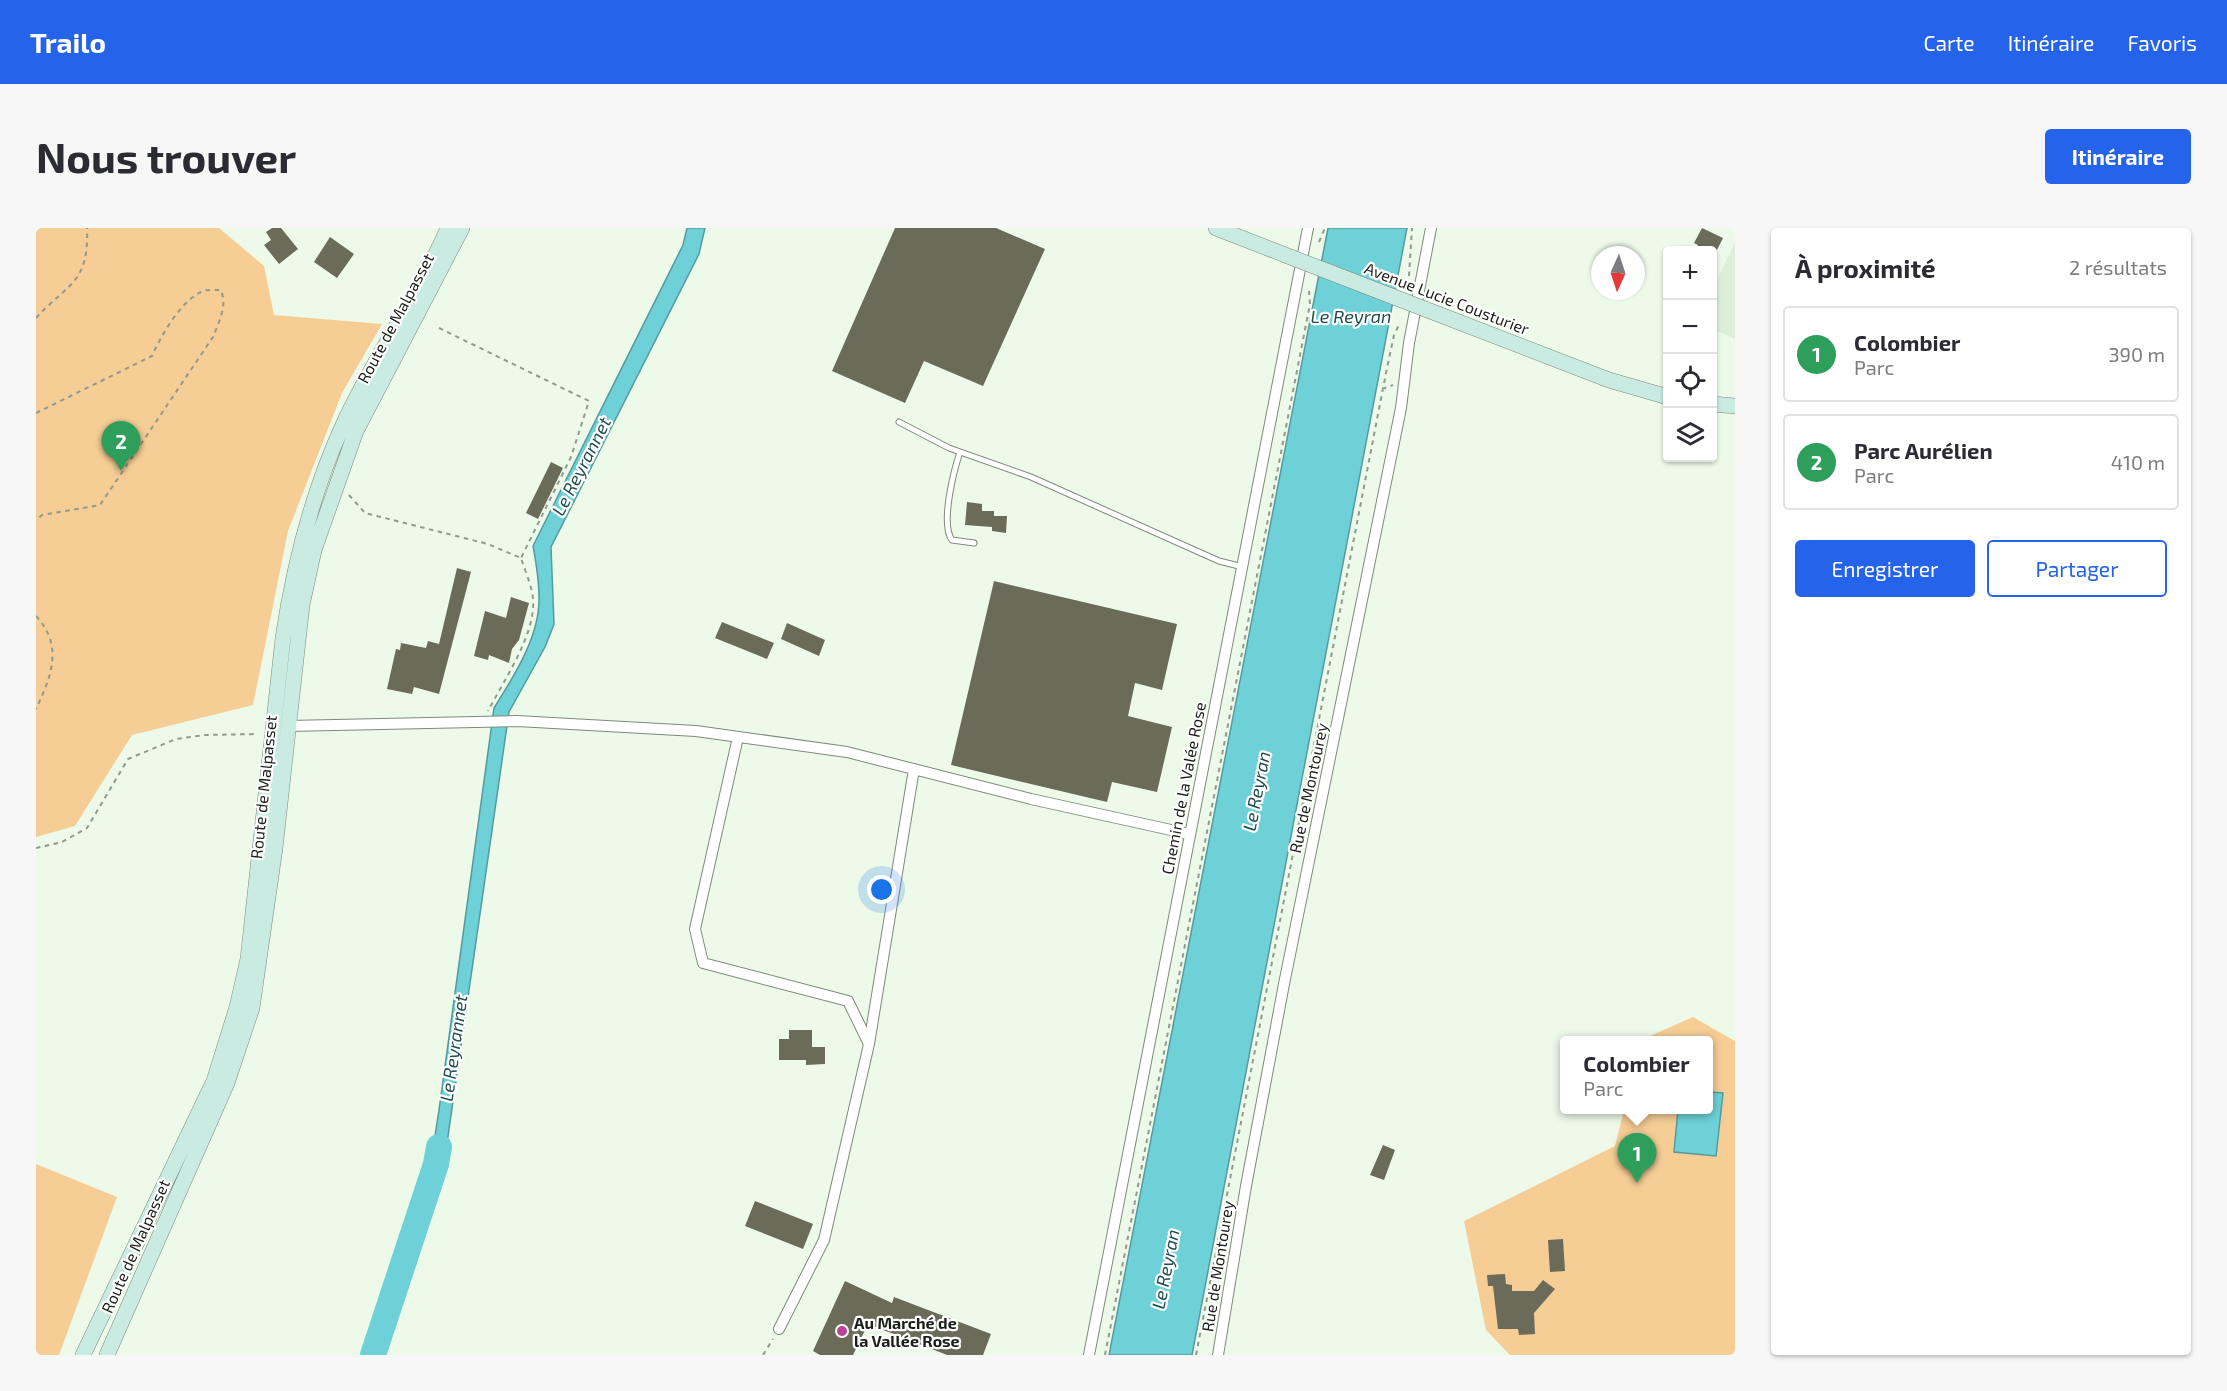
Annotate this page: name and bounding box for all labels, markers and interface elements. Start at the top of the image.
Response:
text: Trailo [30,25,106,59]
text: Carte [1923,30,1975,55]
text: Itinéraire [2008,30,2094,55]
text: Favoris [2127,30,2197,55]
button: Itinéraire [2045,129,2191,184]
text: Nous trouver [36,131,296,181]
north arrow [1591,246,1645,300]
map controls [1663,246,1717,462]
button: + [1663,246,1717,300]
street label: Route de Malpasset [353,250,437,386]
text: À proximité [1795,252,1936,283]
text: 2 résultats [2069,255,2167,279]
street label: Avenue Lucie Cousturier [1362,258,1532,338]
button: − [1663,300,1717,354]
water label: Le Reyran [1311,305,1391,327]
text: Colombier [1854,329,1960,355]
text: 1 [1812,342,1821,366]
text: 390 m [2108,342,2165,366]
button: locate [1663,354,1717,408]
text: Parc [1854,355,1894,379]
button: layers [1663,408,1717,462]
water label: Le Reyrannet [547,413,615,519]
pin: 2 [102,422,140,471]
text: Parc Aurélien [1854,437,1993,463]
text: 2 [1811,450,1822,474]
text: 410 m [2111,450,2165,474]
text: Parc [1854,463,1894,487]
button: Enregistrer [1795,540,1975,597]
button: Partager [1987,540,2167,597]
street label: Chemin de la Valée Rose [1157,700,1209,876]
street label: Route de Malpasset [246,714,280,860]
street label: Rue de Montourey [1285,721,1331,855]
water label: Le Reyran [1237,749,1275,833]
your location [867,875,896,904]
water label: Le Reyrannet [435,993,471,1103]
popup [1560,1036,1713,1114]
text: Colombier [1583,1050,1690,1076]
text: Parc [1583,1076,1624,1100]
pin: 1 [1618,1134,1656,1183]
street label: Route de Malpasset [97,1176,173,1316]
street label: Rue de Montourey [1197,1199,1237,1333]
water label: Le Reyran [1146,1227,1184,1311]
place label: Au Marché de la Vallée Rose [854,1313,960,1350]
marker: Au Marché de la Vallée Rose [835,1324,849,1338]

